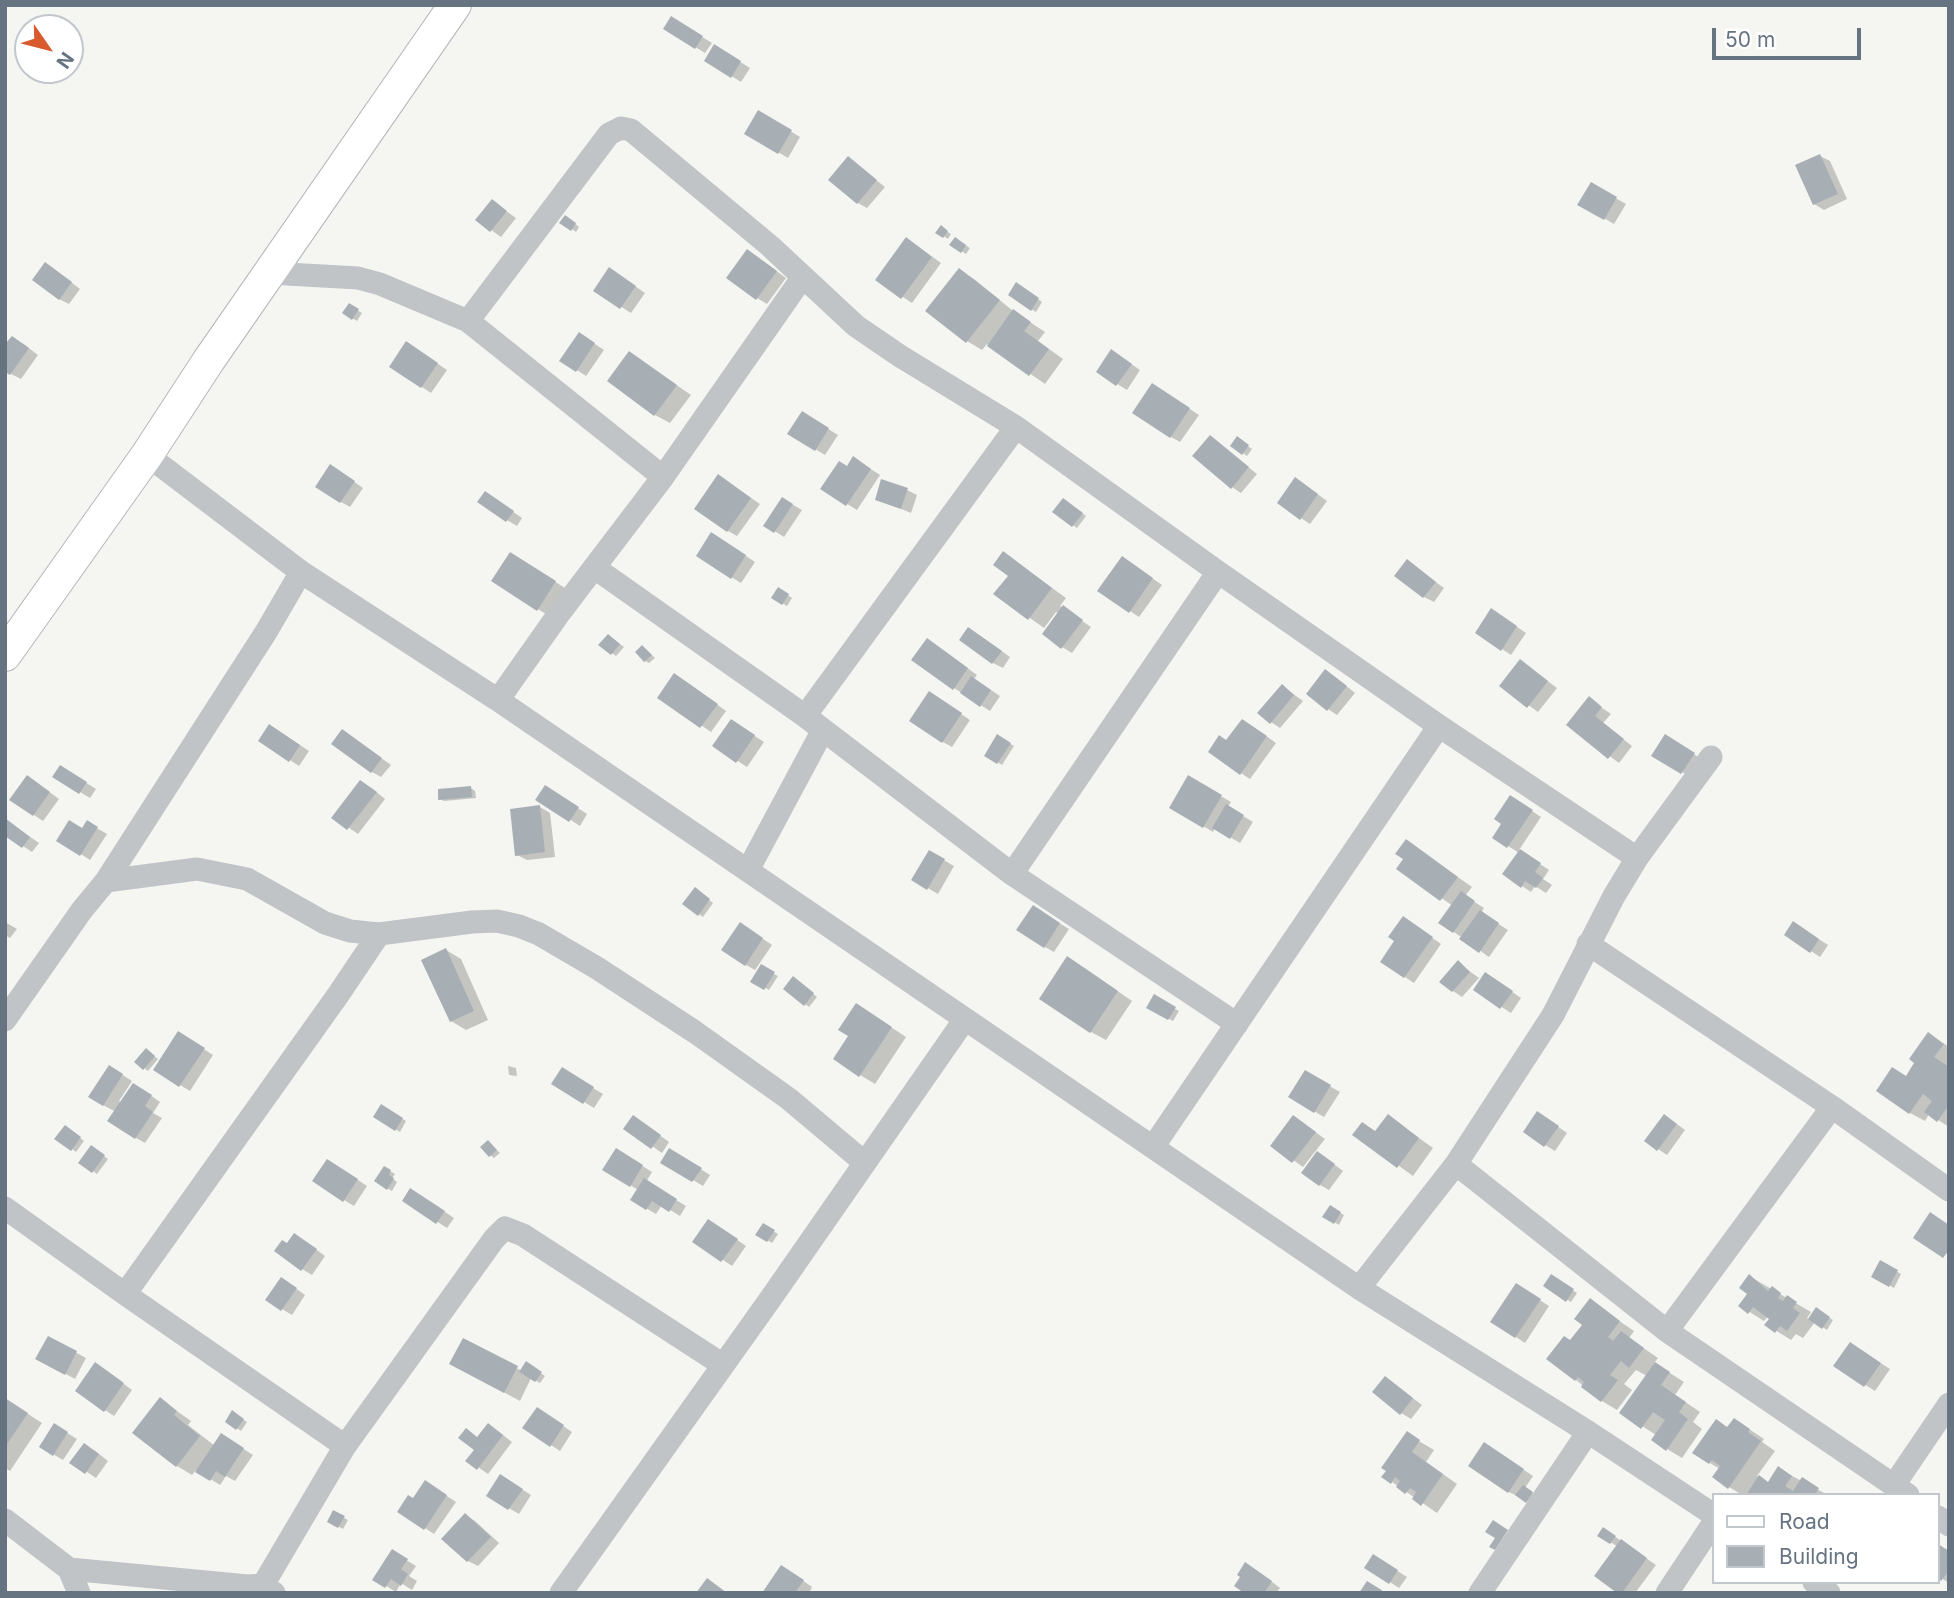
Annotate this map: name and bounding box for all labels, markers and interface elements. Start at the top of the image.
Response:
north arrow [14,14,84,84]
scale bar [1716,14,1865,58]
text: 50 m [1725,27,1775,52]
text: N [51,48,79,73]
legend [1713,1493,1940,1584]
text: Road [1779,1509,1830,1534]
text: Building [1779,1544,1859,1569]

